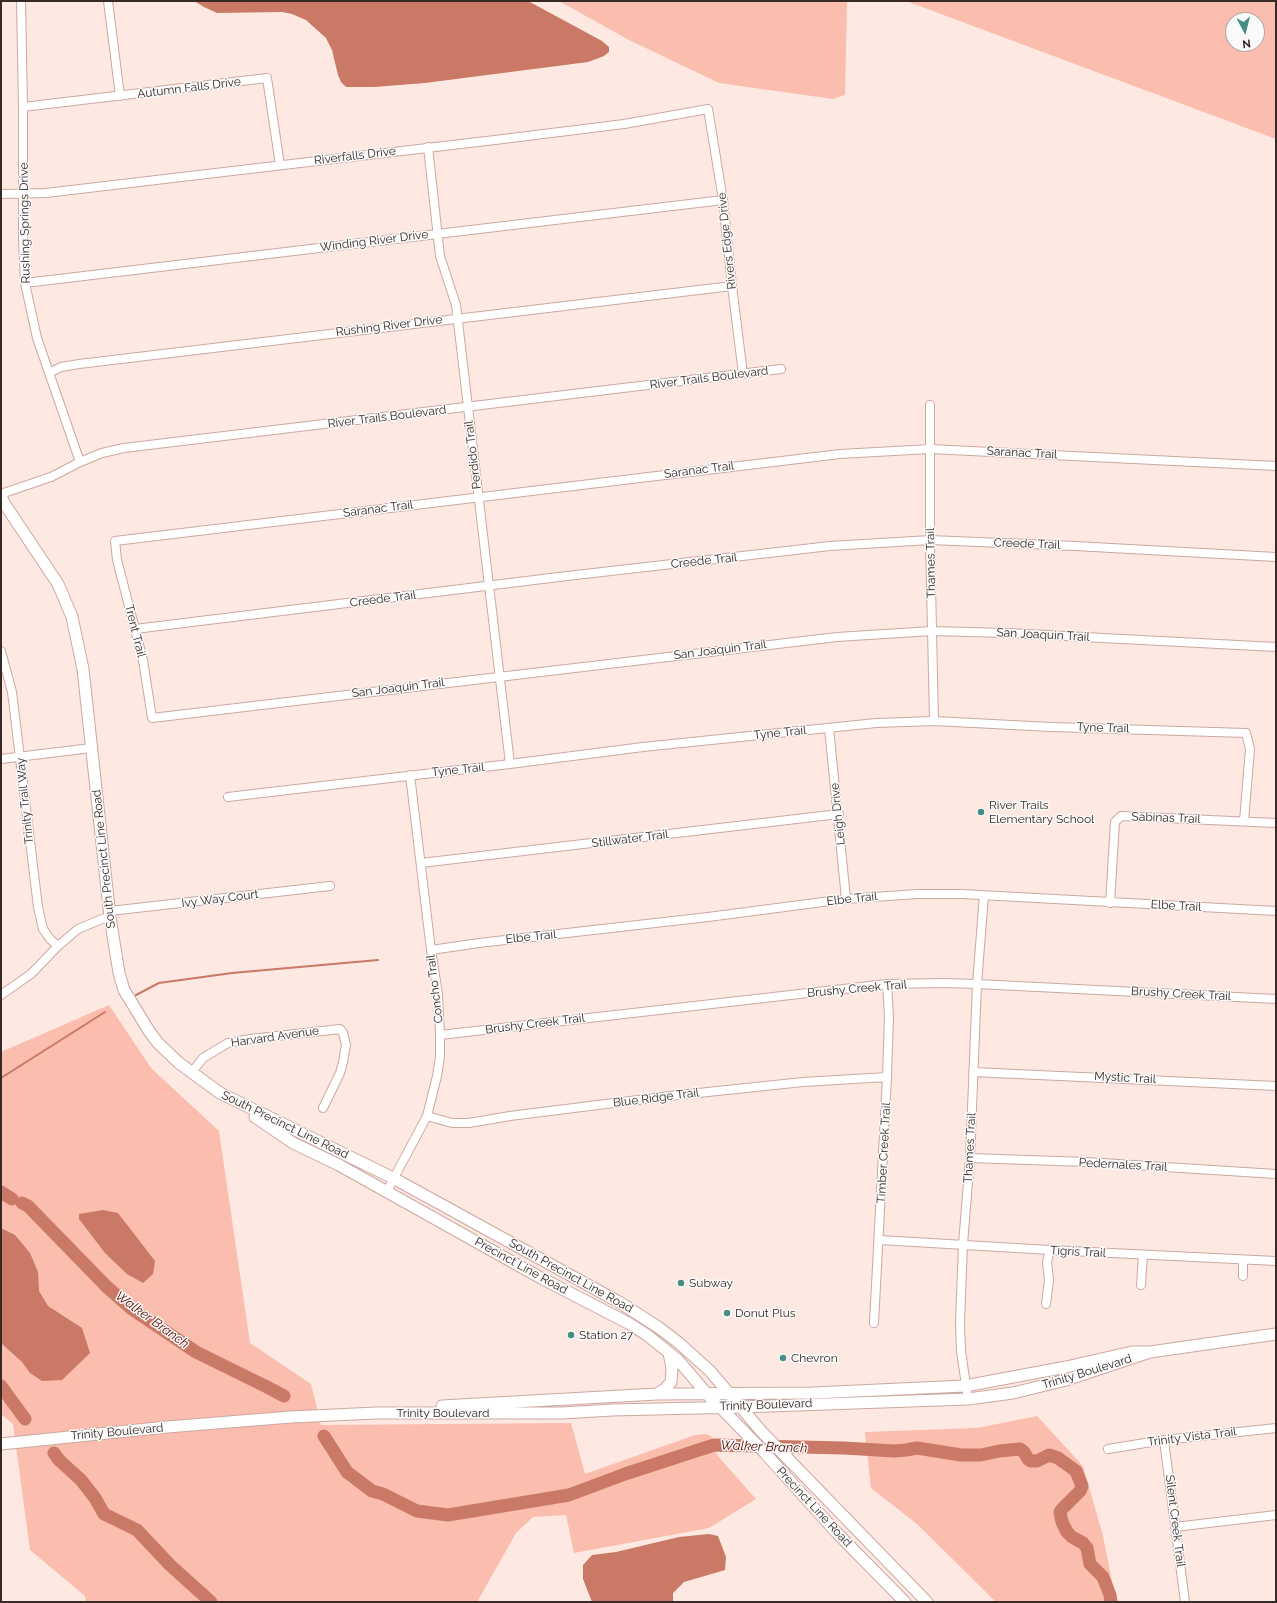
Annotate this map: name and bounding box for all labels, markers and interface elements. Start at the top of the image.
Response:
north arrow [1225,12,1265,52]
text: N [1241,36,1251,50]
street label: Autumn Falls Drive [136,75,242,101]
street label: Riverfalls Drive [313,144,397,168]
street label: Rushing Springs Drive [17,162,33,284]
street label: Rivers Edge Drive [715,192,739,290]
street label: Winding River Drive [319,227,429,255]
street label: Rushing River Drive [335,312,443,340]
street label: River Trails Boulevard [649,364,769,392]
street label: River Trails Boulevard [327,403,447,431]
street label: Perdido Trail [462,420,484,490]
street label: Saranac Trail [986,444,1058,462]
street label: Saranac Trail [663,459,735,481]
street label: Saranac Trail [342,498,414,520]
street label: Thames Trail [923,528,939,598]
street label: Creede Trail [993,536,1061,552]
street label: Creede Trail [670,550,738,572]
street label: Creede Trail [349,588,417,610]
street label: Trent Trail [121,603,149,659]
street label: San Joaquin Trail [996,625,1090,645]
street label: San Joaquin Trail [673,637,767,663]
street label: San Joaquin Trail [351,675,445,701]
street label: Tyne Trail [1076,720,1130,736]
street label: Tyne Trail [753,723,807,743]
street label: Trinity Trail Way [13,757,37,845]
street label: Tyne Trail [431,760,485,780]
street label: Leigh Drive [828,782,848,846]
street label: South Precinct Line Road [90,789,118,929]
place label: River Trails Elementary School [989,798,1094,826]
marker: River Trails Elementary School [976,807,986,817]
street label: Sabinas Trail [1131,810,1201,826]
street label: Stillwater Trail [591,827,669,851]
street label: Ivy Way Court [181,887,259,911]
street label: Elbe Trail [826,889,878,909]
street label: Elbe Trail [1150,897,1202,915]
street label: Elbe Trail [505,927,557,947]
street label: Concho Trail [424,954,446,1024]
street label: Brushy Creek Trail [806,977,908,1001]
street label: Brushy Creek Trail [1131,984,1231,1004]
street label: Brushy Creek Trail [484,1011,586,1037]
street label: Harvard Avenue [230,1024,320,1050]
street label: Mystic Trail [1094,1069,1156,1087]
street label: Blue Ridge Trail [612,1086,700,1110]
street label: South Precinct Line Road [219,1088,351,1162]
street label: Timber Creek Trail [874,1102,894,1204]
street label: Thames Trail [961,1112,979,1184]
street label: Pedernales Trail [1078,1155,1168,1175]
street label: Precinct Line Road [472,1235,570,1297]
street label: South Precinct Line Road [506,1236,636,1316]
street label: Tigris Trail [1050,1243,1106,1261]
place label: Subway [689,1276,733,1290]
marker: Subway [676,1278,686,1288]
water label: Walker Branch [112,1288,192,1352]
place label: Donut Plus [735,1306,796,1320]
marker: Donut Plus [722,1308,732,1318]
place label: Station 27 [579,1328,633,1342]
marker: Station 27 [566,1330,576,1340]
place label: Chevron [791,1351,838,1365]
street label: Trinity Boulevard [1040,1352,1134,1392]
marker: Chevron [778,1353,788,1363]
street label: Trinity Boulevard [719,1396,813,1414]
street label: Trinity Boulevard [397,1406,489,1420]
street label: Trinity Boulevard [70,1421,164,1443]
street label: Trinity Vista Trail [1147,1424,1237,1450]
water label: Walker Branch [720,1438,808,1456]
street label: Precinct Line Road [773,1464,855,1550]
street label: Silent Creek Trail [1162,1474,1188,1568]

